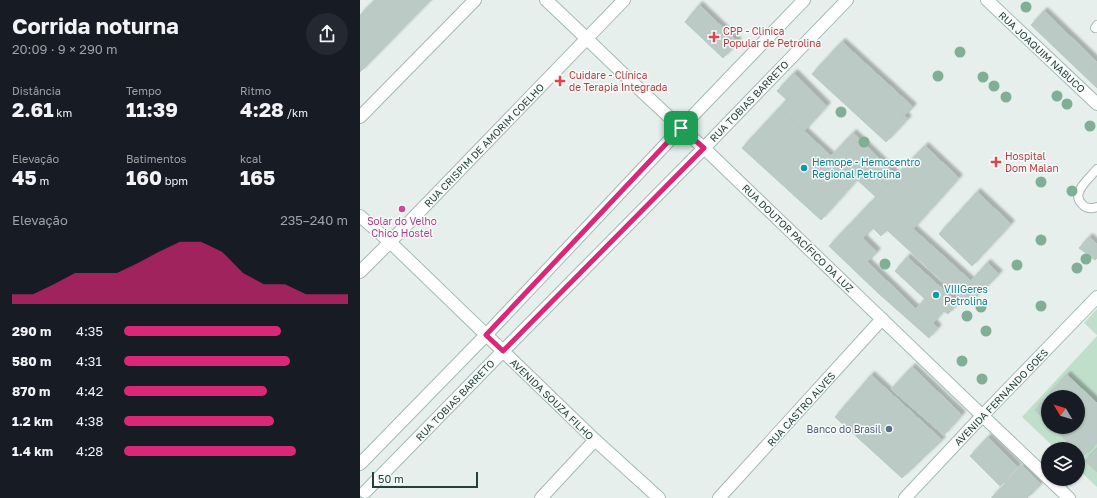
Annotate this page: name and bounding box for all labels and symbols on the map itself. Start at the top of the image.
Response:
street label: RUA JOAQUIM NABUCO [996,9,1088,95]
place label: CPP - Clinica Popular de Petrolina [723,25,821,49]
marker: CPP - Clinica Popular de Petrolina [708,31,720,43]
street label: RUA TOBIAS BARRETO [707,58,791,144]
place label: Cuidare - Clínica de Terapia Integrada [569,69,667,93]
marker: Cuidare - Clínica de Terapia Integrada [554,75,566,87]
street label: RUA CRISPIM DE AMORIM COELHO [422,81,546,209]
pin [664,111,698,145]
place label: Hospital Dom Malan [1005,150,1059,174]
place label: Hemope - Hemocentro Regional Petrolina [812,156,920,180]
marker: Hospital Dom Malan [990,156,1002,168]
marker: Hemope - Hemocentro Regional Petrolina [799,163,809,173]
street label: RUA DOUTOR PACÍFICO DA LUZ [740,182,856,294]
marker: Solar do Velho Chico Hostel [397,204,407,214]
place label: Solar do Velho Chico Hostel [367,215,437,239]
place label: VIIIGeres Petrolina [944,283,988,307]
marker: VIIIGeres Petrolina [931,290,941,300]
street label: AVENIDA FERNANDO GOES [952,346,1050,448]
street label: AVENIDA SOUZA FILHO [508,356,596,442]
street label: RUA TOBIAS BARRETO [413,357,497,443]
street label: RUA CASTRO ALVES [764,369,838,449]
north arrow [1041,390,1085,434]
place label: Banco do Brasil [807,423,881,435]
marker: Banco do Brasil [884,424,894,434]
scale bar [372,470,478,489]

